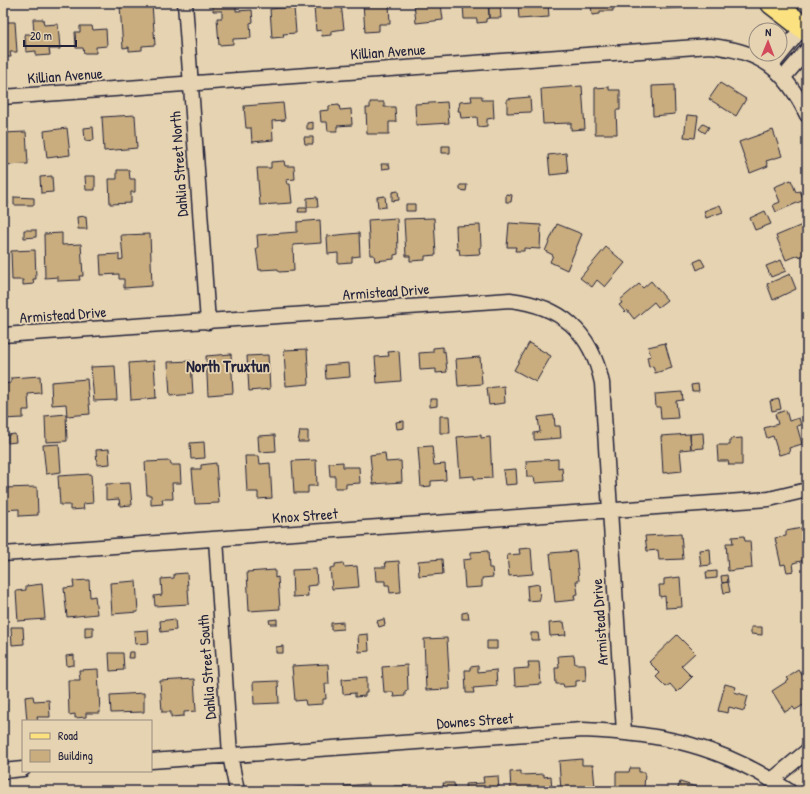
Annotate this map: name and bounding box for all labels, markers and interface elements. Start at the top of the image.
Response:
scale bar [24,22,76,48]
north arrow [748,22,788,62]
text: N [765,25,771,39]
text: 20 m [30,27,52,44]
street label: Killian Avenue [350,38,426,65]
street label: Killian Avenue [27,62,103,89]
street label: Dahlia Street North [164,111,193,217]
street label: Armistead Drive [342,278,430,305]
street label: Armistead Drive [19,301,107,328]
district label: North Truxtun [186,355,270,377]
street label: Knox Street [271,503,339,528]
street label: Armistead Drive [586,578,613,666]
street label: Dahlia Street South [192,614,221,720]
street label: Downes Street [436,707,515,734]
legend [22,720,152,772]
text: Road [58,727,78,744]
text: Building [58,747,93,764]

